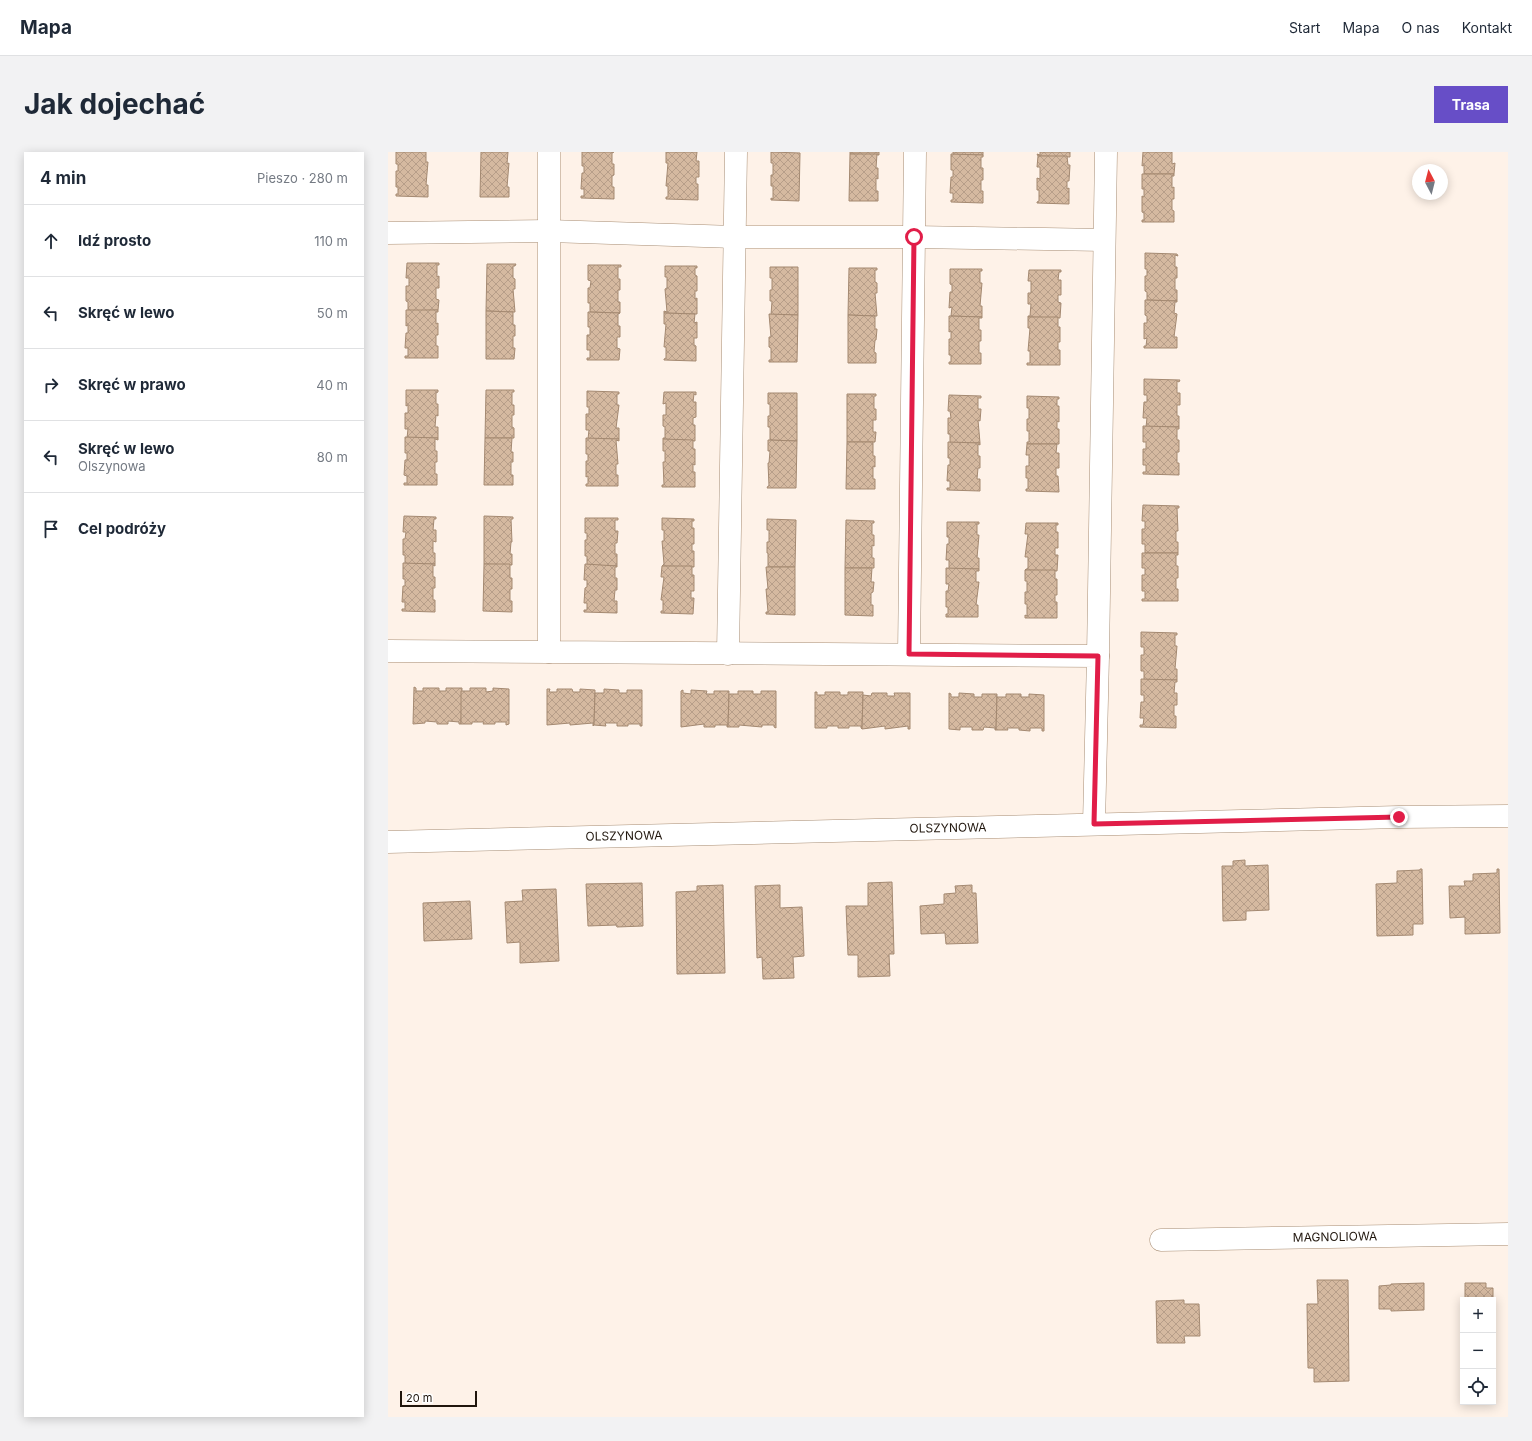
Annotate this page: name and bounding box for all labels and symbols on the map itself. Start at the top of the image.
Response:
north arrow [1412,164,1448,200]
route start [905,228,923,246]
route end [1390,808,1408,826]
street label: OLSZYNOWA [909,819,987,836]
street label: OLSZYNOWA [585,827,663,844]
street label: MAGNOLIOWA [1293,1228,1377,1245]
scale bar [400,1389,477,1408]

